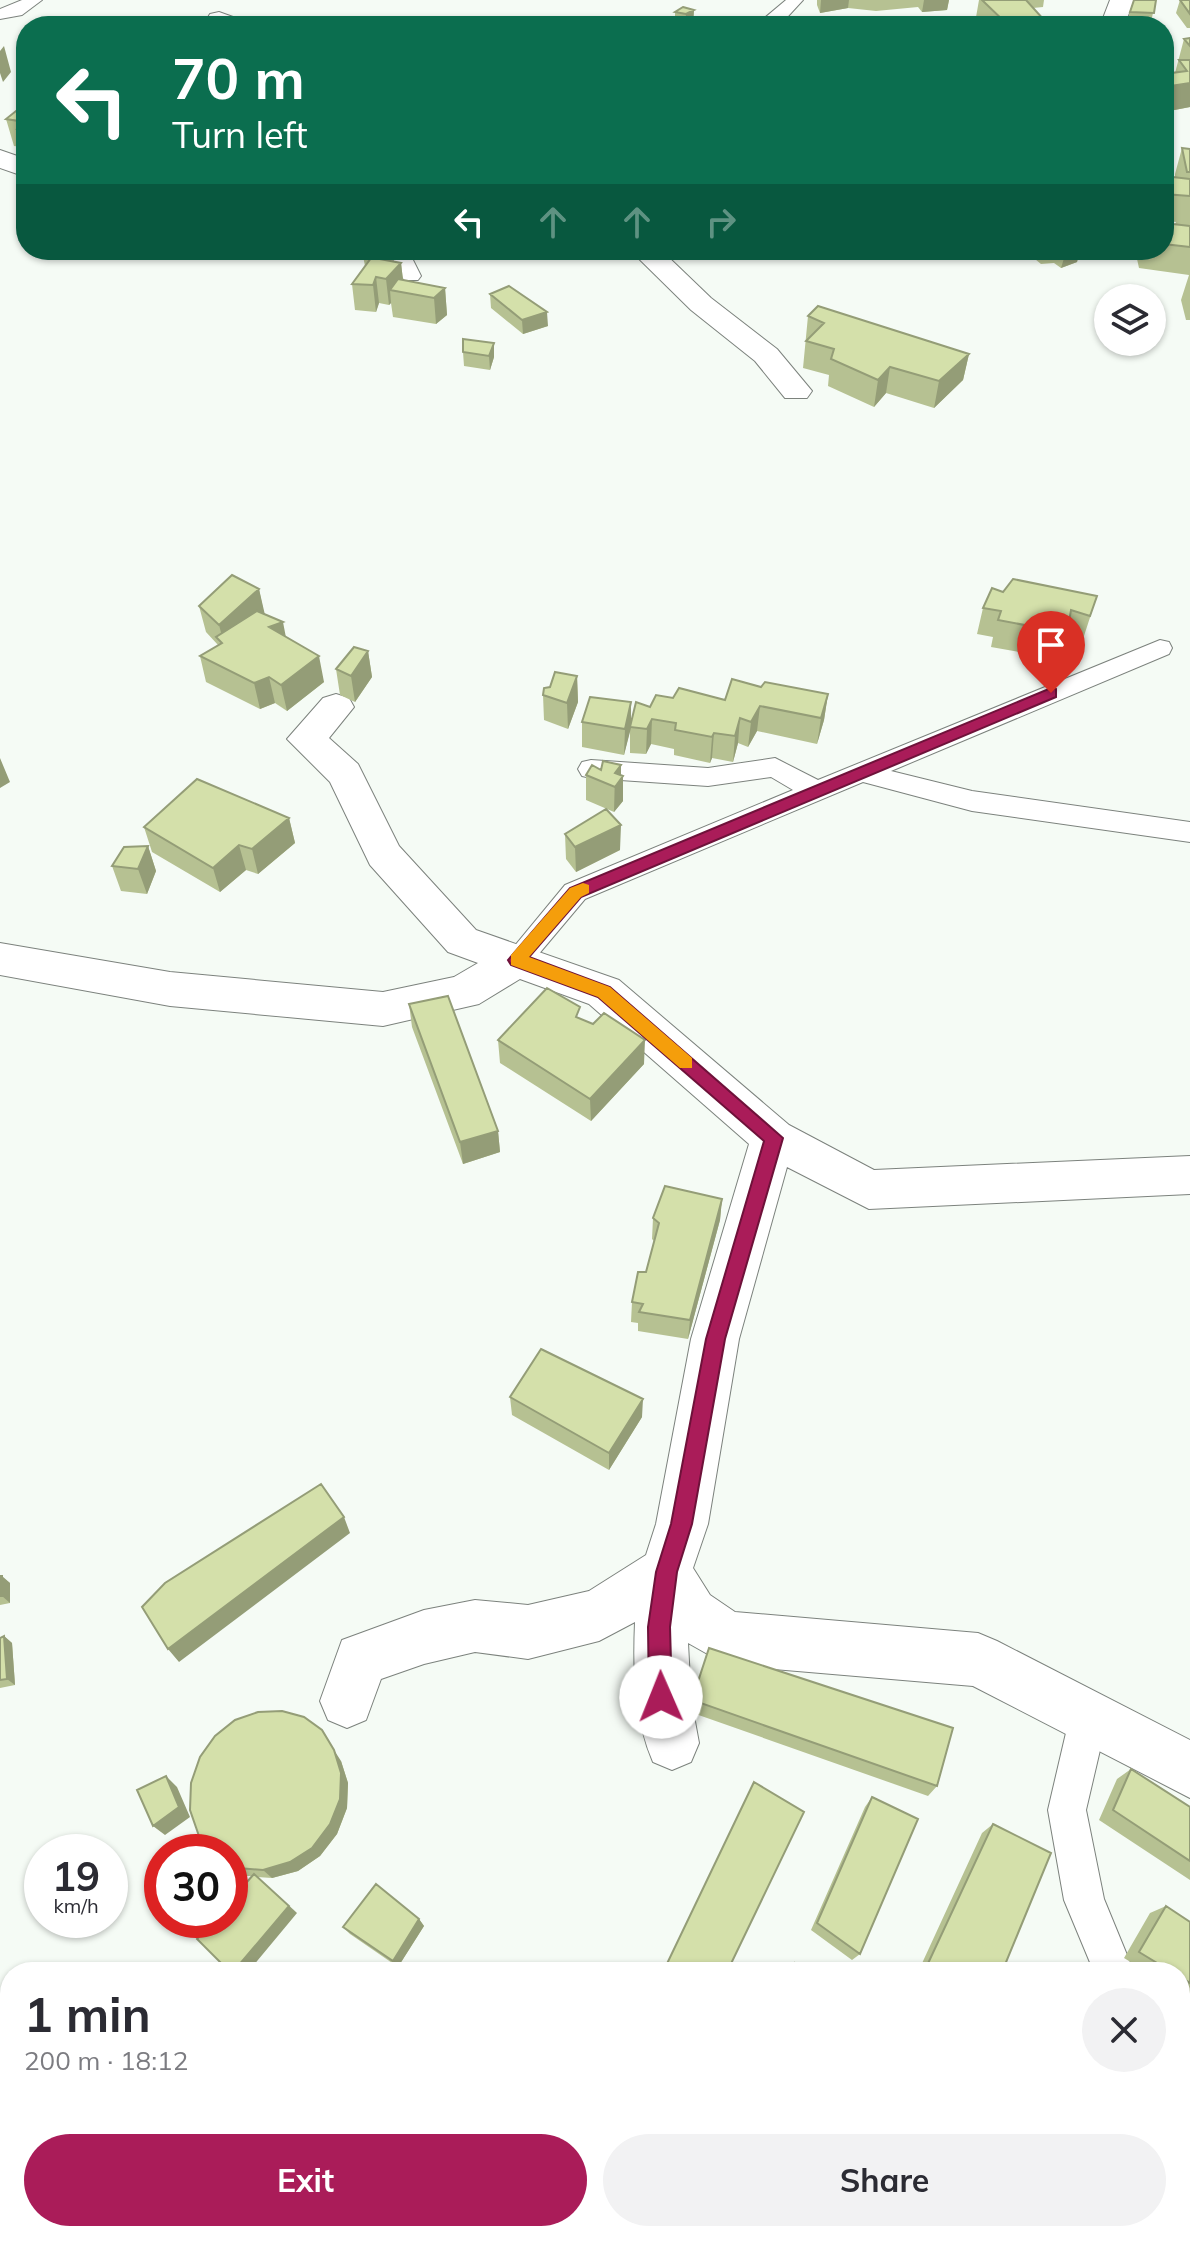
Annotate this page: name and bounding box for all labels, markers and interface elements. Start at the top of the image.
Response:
text: 70 m [172,43,305,113]
icon: left [40,48,144,152]
text: Turn left [172,112,308,157]
icon: left [447,200,491,244]
icon: ahead [531,200,575,244]
icon: ahead [615,200,659,244]
icon: right [699,200,743,244]
map controls [1094,284,1166,356]
button: layers [1094,284,1166,356]
pin [1017,611,1085,693]
icon: arrive [1029,623,1073,667]
position arrow [619,1655,703,1739]
speed limit sign: 30 [144,1834,248,1938]
text: 19 [52,1851,100,1901]
text: km/h [53,1893,99,1918]
text: 1 min [24,1984,151,2044]
button: close [1082,1988,1166,2072]
text: 200 m · 18:12 [24,2044,188,2077]
button: Exit [24,2134,587,2226]
button: Share [603,2134,1166,2226]

